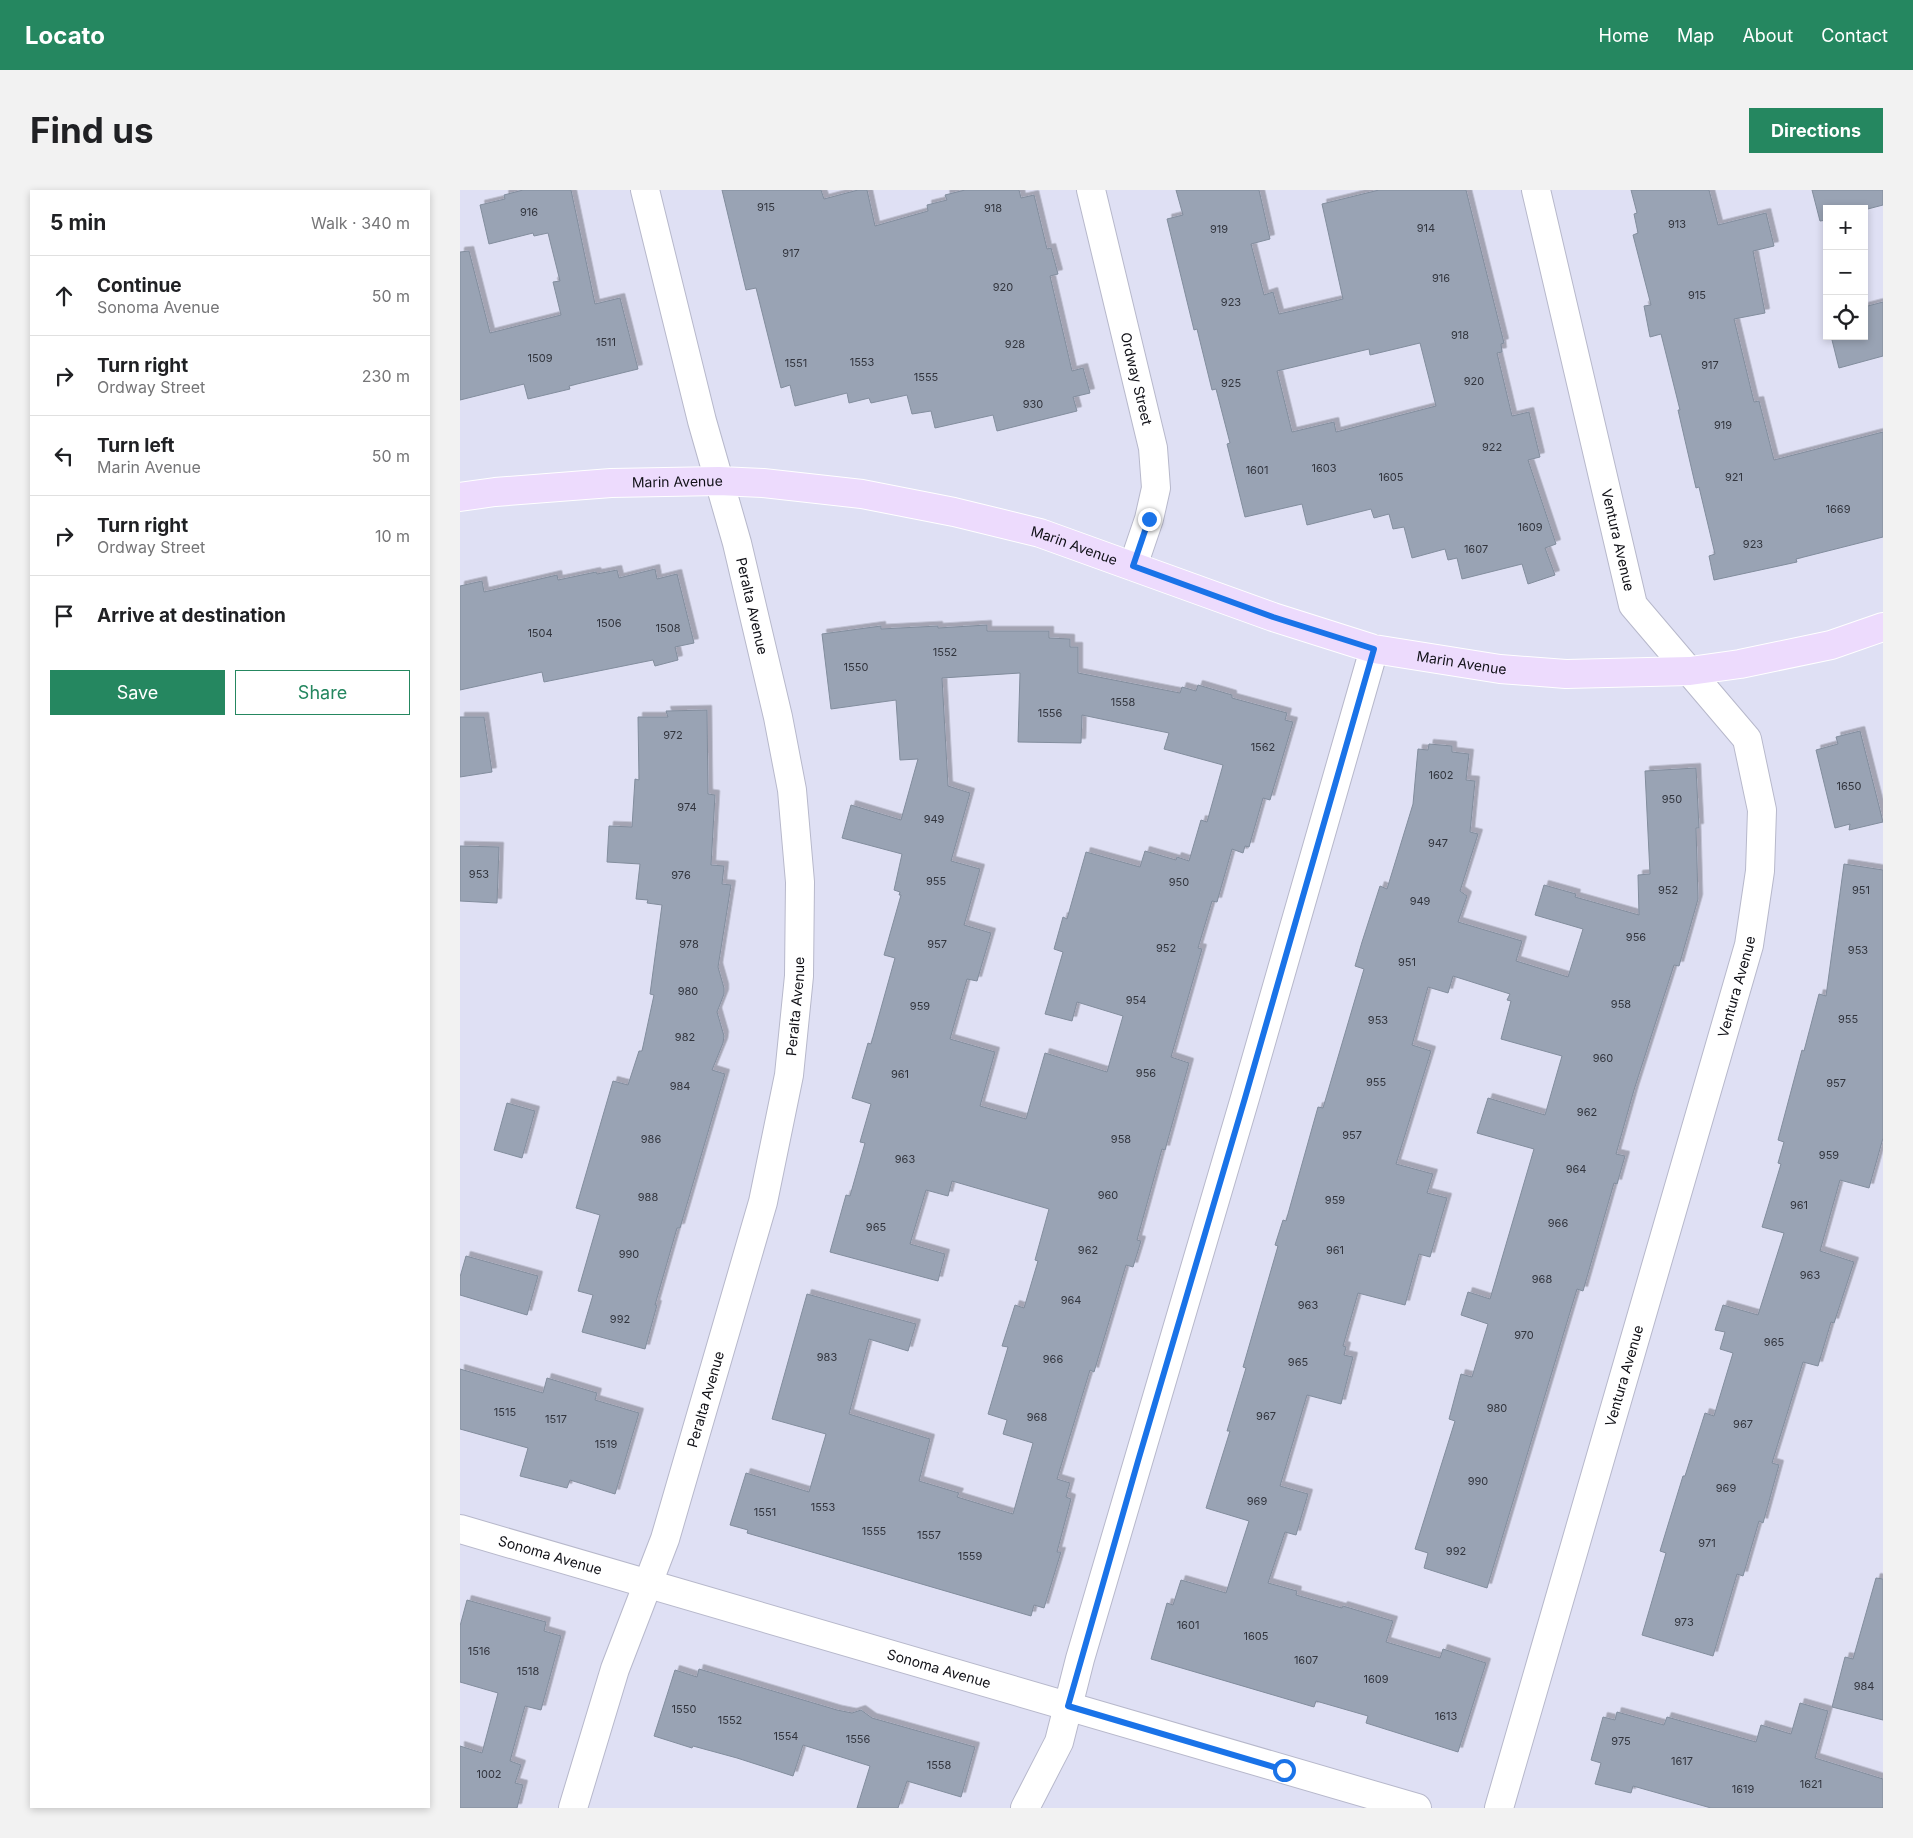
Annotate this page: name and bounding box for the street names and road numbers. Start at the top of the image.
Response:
street label: Ordway Street [1117,330,1156,427]
street label: Marin Avenue [632,472,723,491]
street label: Ventura Avenue [1598,487,1639,593]
street label: Marin Avenue [1029,522,1120,568]
street label: Peralta Avenue [733,556,772,656]
street label: Marin Avenue [1415,647,1507,677]
street label: Ventura Avenue [1714,935,1758,1039]
street label: Peralta Avenue [782,957,807,1057]
street label: Ventura Avenue [1601,1323,1646,1428]
street label: Peralta Avenue [683,1349,727,1449]
street label: Sonoma Avenue [496,1532,604,1578]
street label: Sonoma Avenue [885,1645,993,1691]

